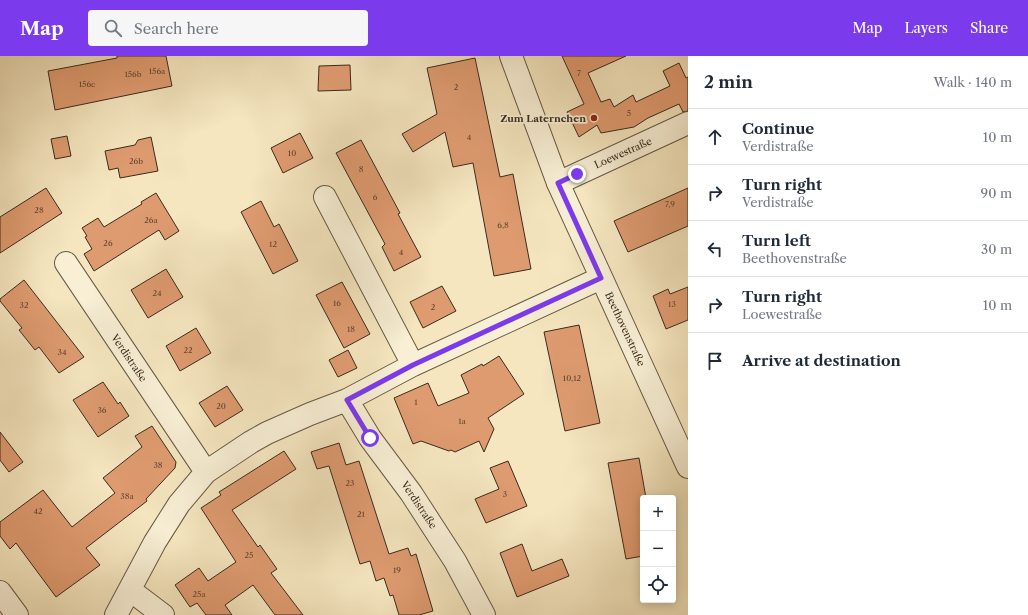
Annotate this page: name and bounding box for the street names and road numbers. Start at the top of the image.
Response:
street label: Loewestraße [592,134,654,171]
street label: Beethovenstraße [602,290,648,369]
street label: Verdistraße [108,331,150,385]
street label: Verdistraße [398,478,440,532]

